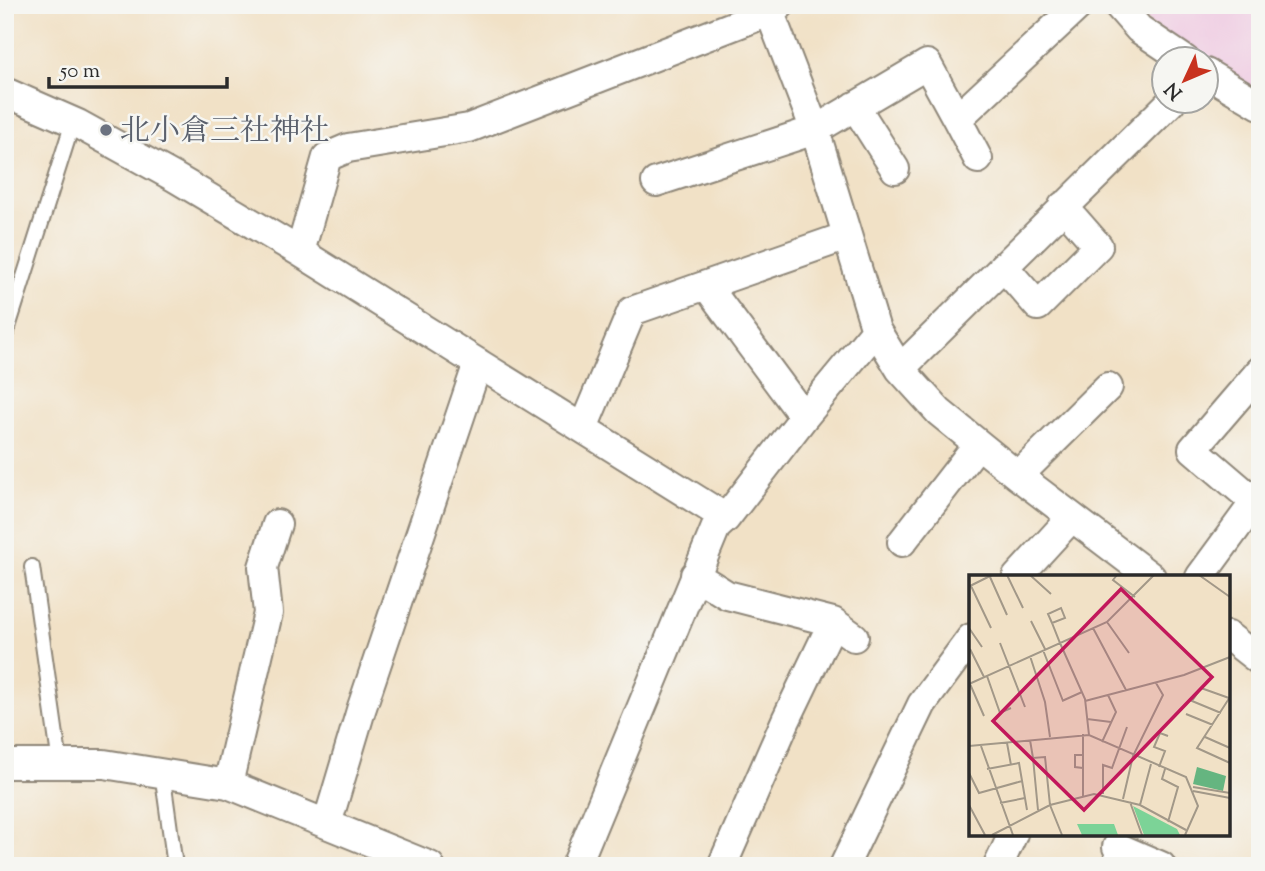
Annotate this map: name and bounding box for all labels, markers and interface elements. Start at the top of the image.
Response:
scale bar [49,46,228,90]
north arrow [1150,46,1220,116]
text: 50 m [59,57,100,87]
text: N [1160,75,1190,105]
place label: 北小倉三社神社 [120,111,330,154]
marker: 北小倉三社神社 [98,122,114,138]
inset map [969,575,1230,836]

